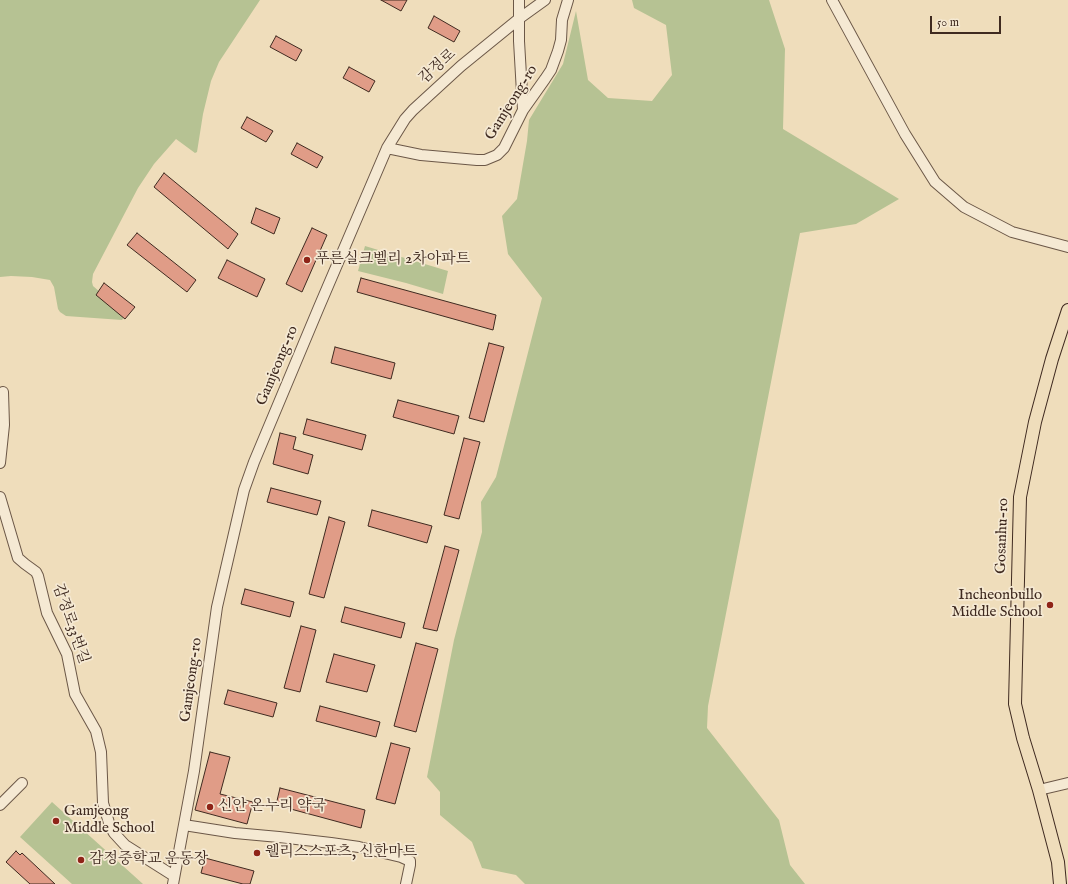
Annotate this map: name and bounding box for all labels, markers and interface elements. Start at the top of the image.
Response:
scale bar [932,8,1003,34]
text: 50 m [937,15,959,30]
street label: 감정로 [416,46,460,88]
street label: Gamjeong-ro [482,62,542,144]
place label: 푸른실크벨리 2차아파트 [315,251,470,269]
marker: 푸른실크벨리 2차아파트 [302,255,312,265]
street label: Gamjeong-ro [253,323,303,409]
street label: Gosanhu-ro [993,498,1013,574]
street label: 감정로33번길 [48,582,92,666]
place label: Incheonbullo Middle School [951,587,1042,622]
marker: Incheonbullo Middle School [1045,600,1055,610]
street label: Gamjeong-ro [177,637,207,723]
place label: 신안 온누리 약국 [218,798,326,816]
marker: 신안 온누리 약국 [205,802,215,812]
place label: Gamjeong Middle School [64,803,155,838]
marker: Gamjeong Middle School [51,816,61,826]
place label: 웰리스스포츠, 신한마트 [265,844,417,862]
marker: 웰리스스포츠, 신한마트 [252,848,262,858]
place label: 감정중학교 운동장 [89,851,208,869]
marker: 감정중학교 운동장 [76,855,86,865]

